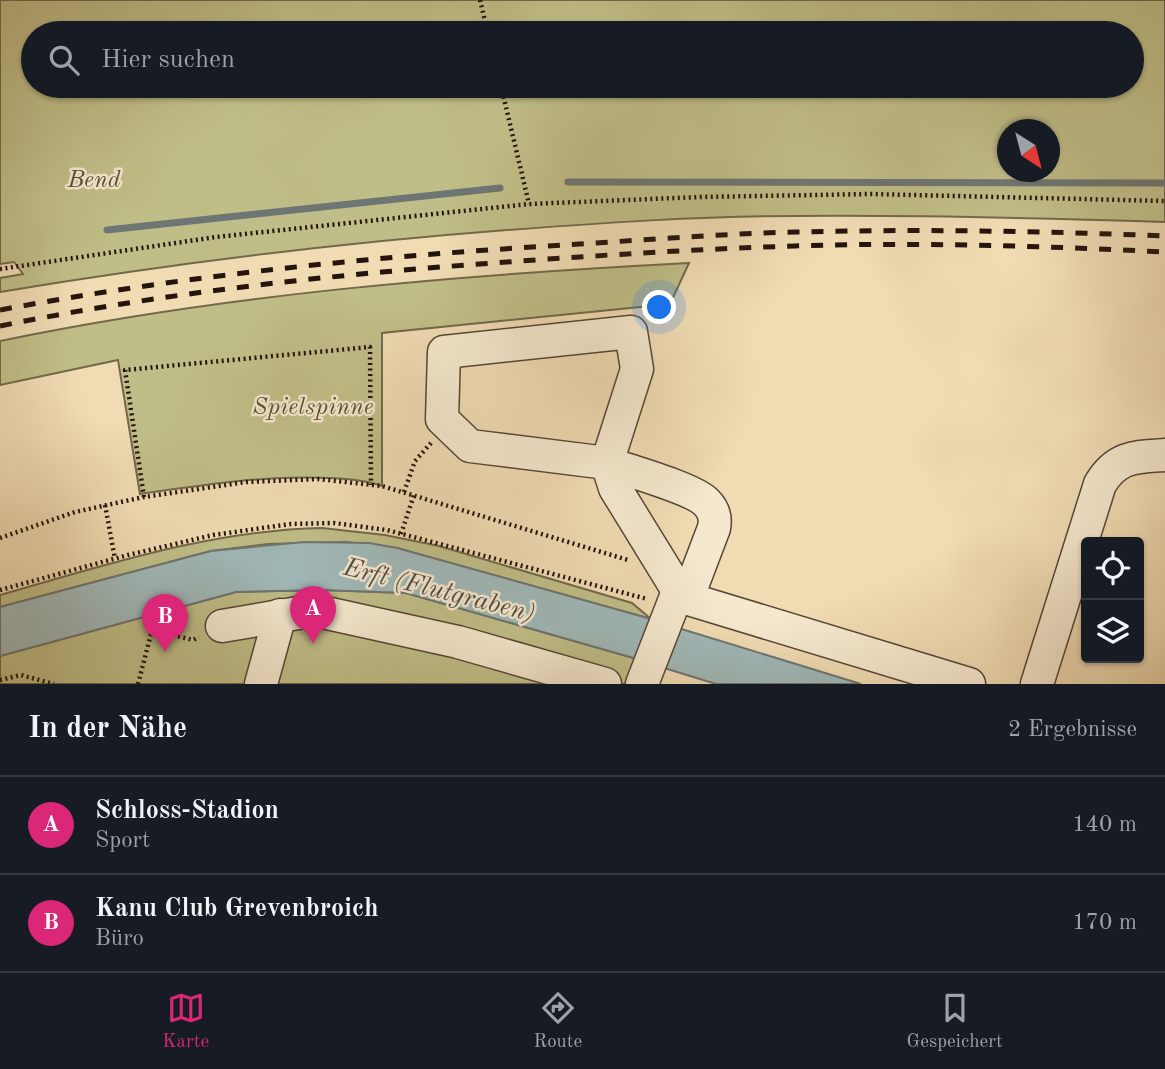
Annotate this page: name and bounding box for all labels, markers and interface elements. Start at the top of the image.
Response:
search box [21,21,1144,98]
icon: search [45,41,83,79]
text: Hier suchen [101,47,235,73]
north arrow [997,119,1060,182]
park label: Bend [67,169,121,193]
your location [642,290,676,324]
park label: Spielspinne [252,396,374,420]
map controls [1081,537,1144,663]
button: locate [1081,537,1144,600]
water label: Erft (Flutgraben) [340,554,538,627]
pin: A [290,586,336,644]
pin: B [142,594,188,652]
button: layers [1081,600,1144,663]
text: In der Nähe [28,714,187,744]
text: 2 Ergebnisse [1008,718,1137,741]
text: Schloss-Stadion [95,798,279,824]
text: A [42,813,60,836]
text: 140 m [1072,813,1137,836]
text: Sport [95,829,150,852]
text: Kanu Club Grevenbroich [95,896,379,922]
text: B [43,911,59,934]
text: 170 m [1072,911,1137,934]
text: Büro [95,927,144,950]
tab: Karte [162,989,209,1054]
tab: Route [534,989,582,1054]
tab: Gespeichert [907,989,1003,1054]

